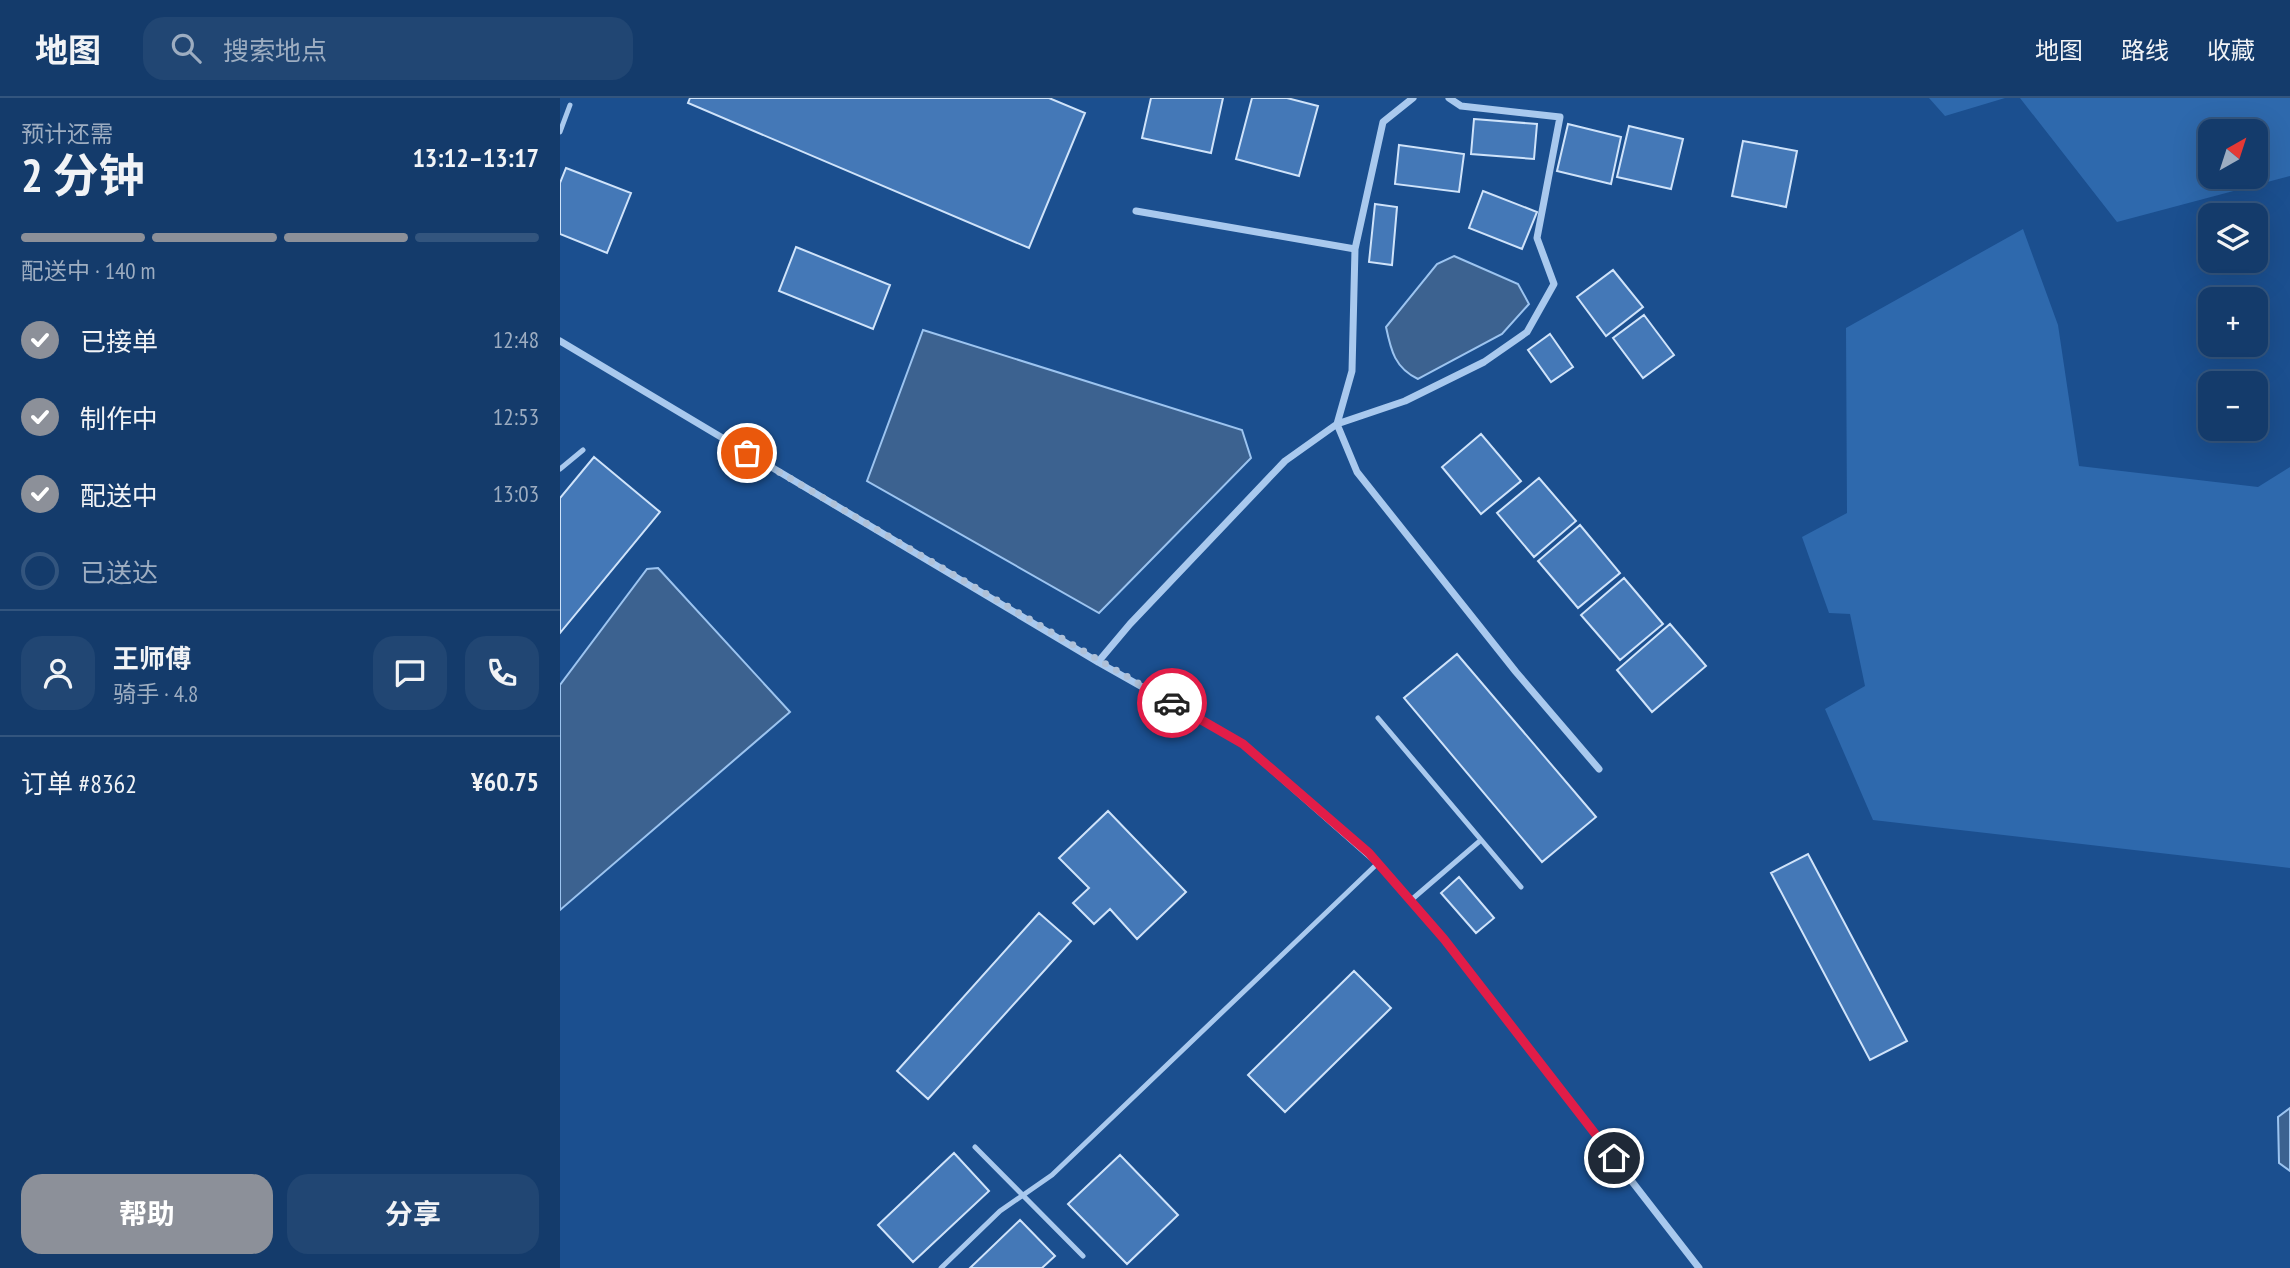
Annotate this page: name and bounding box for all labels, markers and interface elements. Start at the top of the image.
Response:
search box [143,17,633,80]
text: 地图 [35,28,101,71]
icon: search [167,29,205,67]
text: 搜索地点 [223,34,327,67]
text: 地图 [2035,35,2083,66]
text: 路线 [2121,35,2169,66]
text: 收藏 [2207,35,2255,66]
text: 预计还需 [21,119,113,148]
north arrow [2198,119,2268,189]
map controls [2198,119,2268,441]
text: 13:12–13:17 [412,141,539,174]
text: 2 分钟 [21,145,144,205]
button: layers [2198,203,2268,273]
text: 配送中 · 140 m [21,256,156,285]
button: + [2198,287,2268,357]
icon: check [21,321,59,359]
text: 已接单 [80,325,158,358]
text: 12:48 [493,325,539,354]
button: − [2198,371,2268,441]
icon: check [21,398,59,436]
text: 制作中 [80,402,158,435]
text: 12:53 [493,402,539,431]
pin [717,423,777,483]
icon: bag [728,434,766,472]
icon: check [21,475,59,513]
text: 配送中 [80,479,158,512]
text: 13:03 [493,479,539,508]
text: 已送达 [80,556,158,589]
button: person [21,636,95,710]
button: chat [373,636,447,710]
button: phone [465,636,539,710]
text: 王师傅 [113,642,191,675]
courier [1137,668,1207,738]
text: 骑手 · 4.8 [113,679,198,708]
icon: car [1153,684,1191,722]
text: ¥60.75 [471,765,539,798]
text: 订单 #8362 [21,767,137,800]
pin [1584,1128,1644,1188]
icon: home [1595,1139,1633,1177]
button: 帮助 [21,1174,273,1254]
button: 分享 [287,1174,539,1254]

